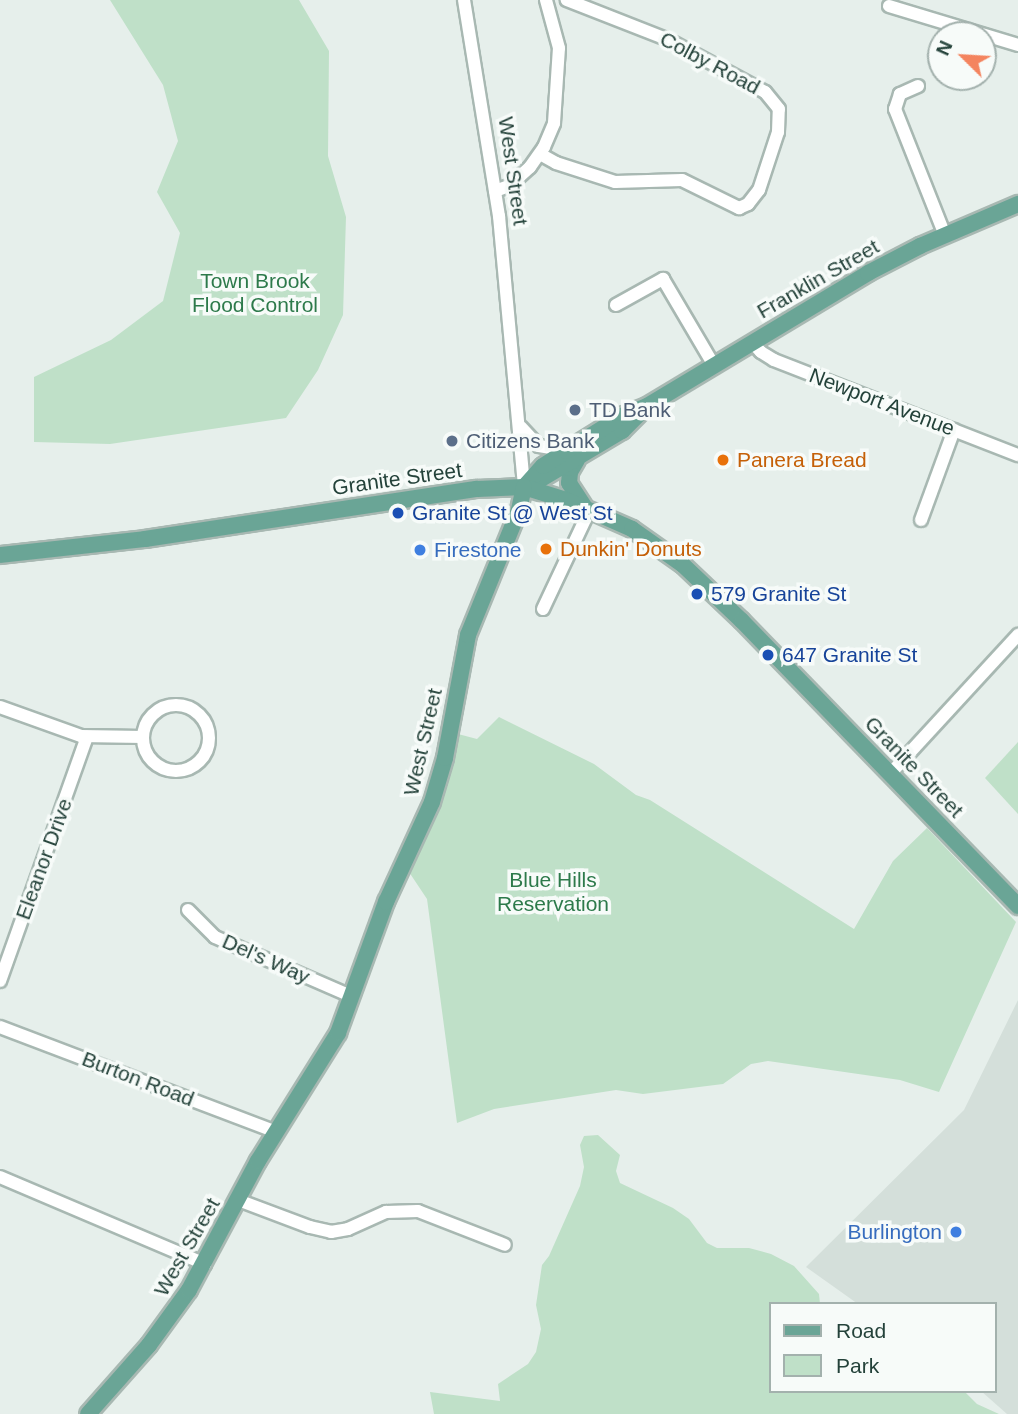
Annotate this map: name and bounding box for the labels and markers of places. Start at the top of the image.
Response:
place label: TD Bank [589,397,671,423]
marker: TD Bank [567,402,583,418]
place label: Citizens Bank [466,428,594,454]
marker: Citizens Bank [444,433,460,449]
place label: Panera Bread [737,447,867,473]
marker: Panera Bread [715,452,731,468]
place label: Granite St @ West St [412,500,613,526]
marker: Granite St @ West St [390,505,406,521]
place label: Dunkin' Donuts [560,536,702,562]
place label: Firestone [434,537,522,563]
marker: Dunkin' Donuts [538,541,554,557]
marker: Firestone [412,542,428,558]
place label: 579 Granite St [711,581,846,607]
marker: 579 Granite St [689,586,705,602]
place label: 647 Granite St [782,642,917,668]
marker: 647 Granite St [760,647,776,663]
place label: Burlington [847,1219,942,1245]
marker: Burlington [948,1224,964,1240]

